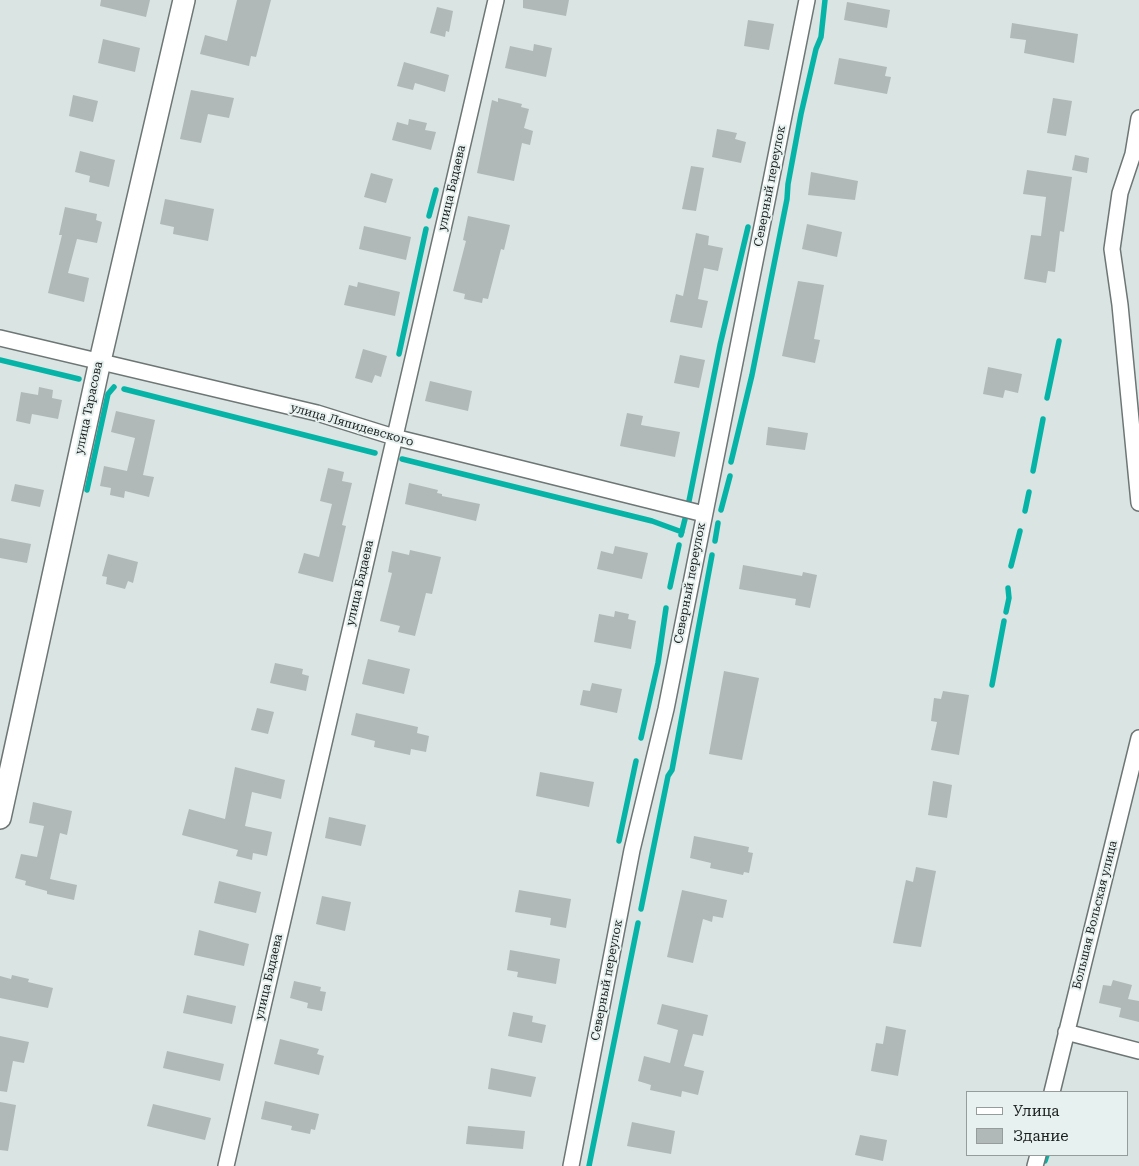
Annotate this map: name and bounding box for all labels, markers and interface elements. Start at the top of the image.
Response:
street label: Северный переулок [751,124,789,248]
street label: улица Бадаева [435,144,469,232]
street label: улица Тарасова [72,360,106,456]
street label: улица Ляпидевского [289,401,415,449]
street label: Северный переулок [671,521,709,645]
street label: улица Бадаева [343,539,377,627]
street label: Большая Вольская улица [1070,839,1120,991]
street label: Северный переулок [588,918,626,1042]
street label: улица Бадаева [252,933,286,1021]
legend [966,1091,1129,1156]
text: Улица [1013,1102,1059,1120]
text: Здание [1013,1127,1069,1145]

